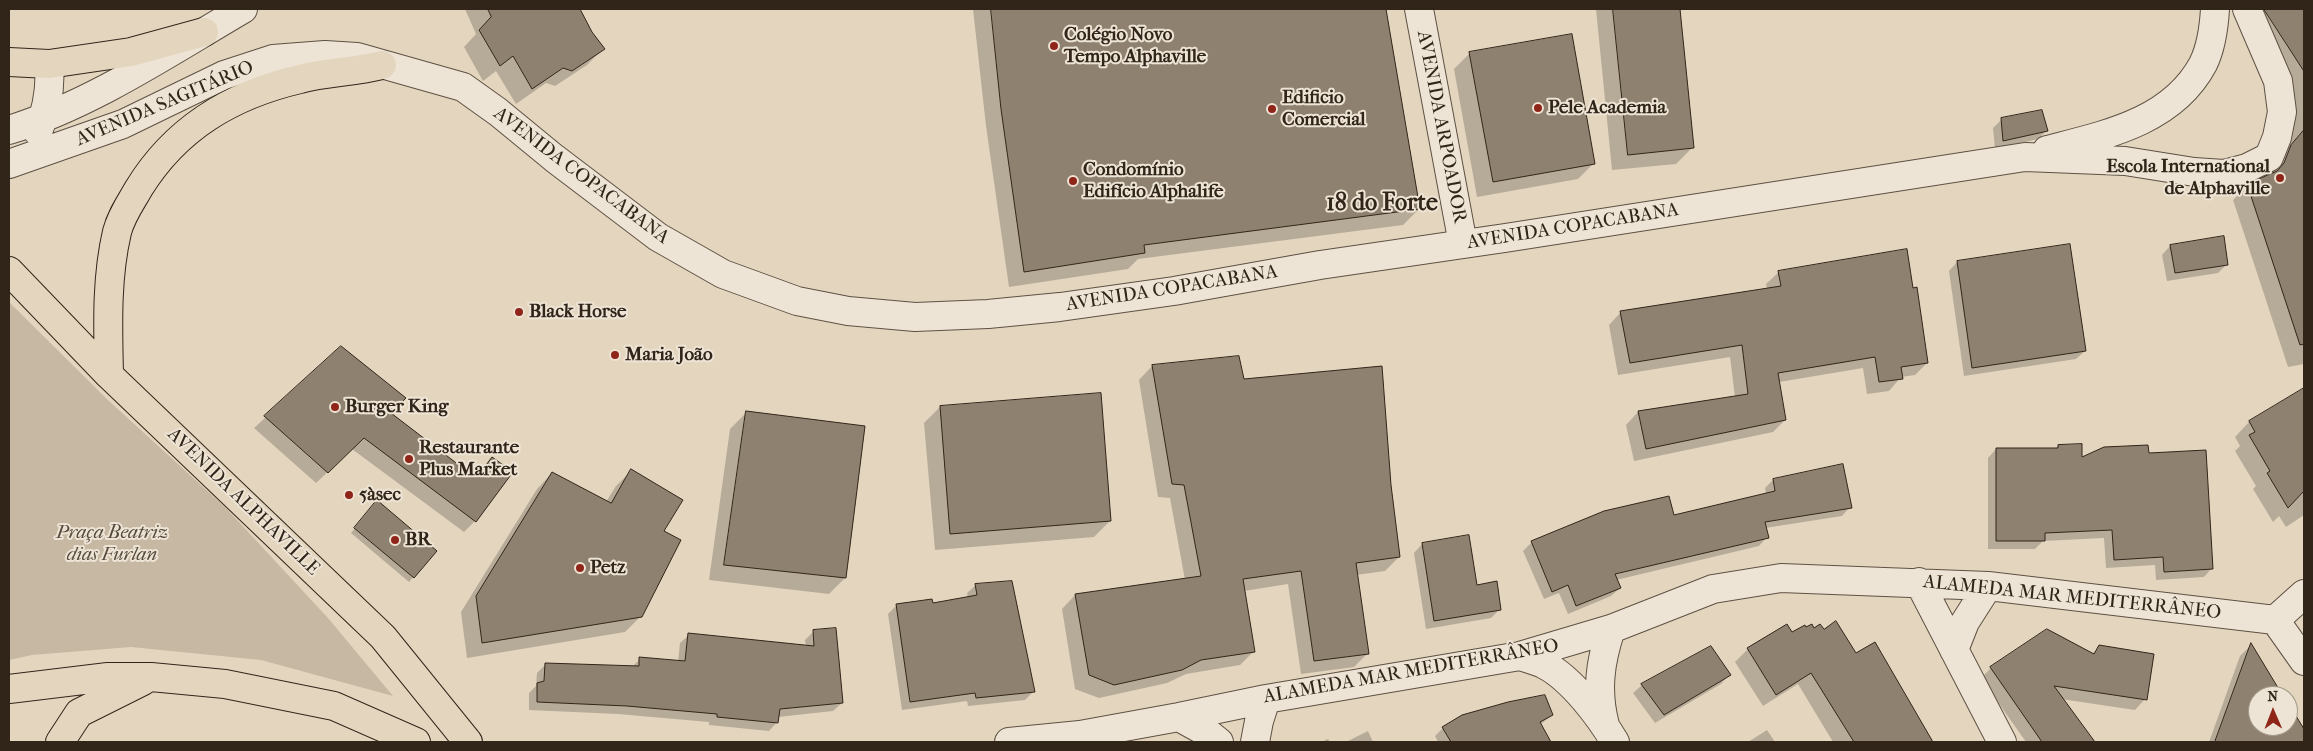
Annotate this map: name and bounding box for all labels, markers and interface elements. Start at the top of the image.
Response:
place label: Colégio Novo Tempo Alphaville [1064,24,1206,68]
street label: AVENIDA ARPOADOR [1411,29,1471,225]
marker: Colégio Novo Tempo Alphaville [1048,40,1060,52]
street label: AVENIDA SAGITÁRIO [73,56,257,152]
place label: Edificio Comercial [1282,87,1366,131]
place label: Pele Academia [1548,97,1666,119]
marker: Pele Academia [1532,102,1544,114]
street label: AVENIDA COPACABANA [489,103,673,249]
marker: Edificio Comercial [1266,103,1278,115]
place label: Escola International de Alphaville [2106,156,2270,200]
place label: Condomínio Edifício Alphalife [1083,159,1223,203]
marker: Escola International de Alphaville [2274,172,2286,184]
marker: Condomínio Edifício Alphalife [1067,175,1079,187]
district label: 18 do Forte [1326,190,1438,218]
street label: AVENIDA COPACABANA [1466,199,1680,255]
street label: AVENIDA COPACABANA [1065,261,1279,317]
place label: Black Horse [529,301,626,323]
marker: Black Horse [513,306,525,318]
place label: Maria João [625,344,713,366]
marker: Maria João [609,349,621,361]
place label: Burger King [345,396,448,418]
marker: Burger King [329,401,341,413]
street label: AVENIDA ALPHAVILLE [162,423,324,581]
place label: Restaurante Plus Market [419,437,519,481]
marker: Restaurante Plus Market [403,453,415,465]
place label: 5àsec [359,484,401,506]
marker: 5àsec [343,489,355,501]
park label: Praça Beatriz dias Furlan [56,522,168,566]
place label: BR [405,529,431,551]
marker: BR [389,534,401,546]
place label: Petz [590,557,626,579]
marker: Petz [574,562,586,574]
street label: ALAMEDA MAR MEDITERRÂNEO [1922,571,2222,625]
street label: ALAMEDA MAR MEDITERRÂNEO [1262,635,1560,709]
north arrow [2248,686,2298,736]
text: N [2267,688,2278,705]

